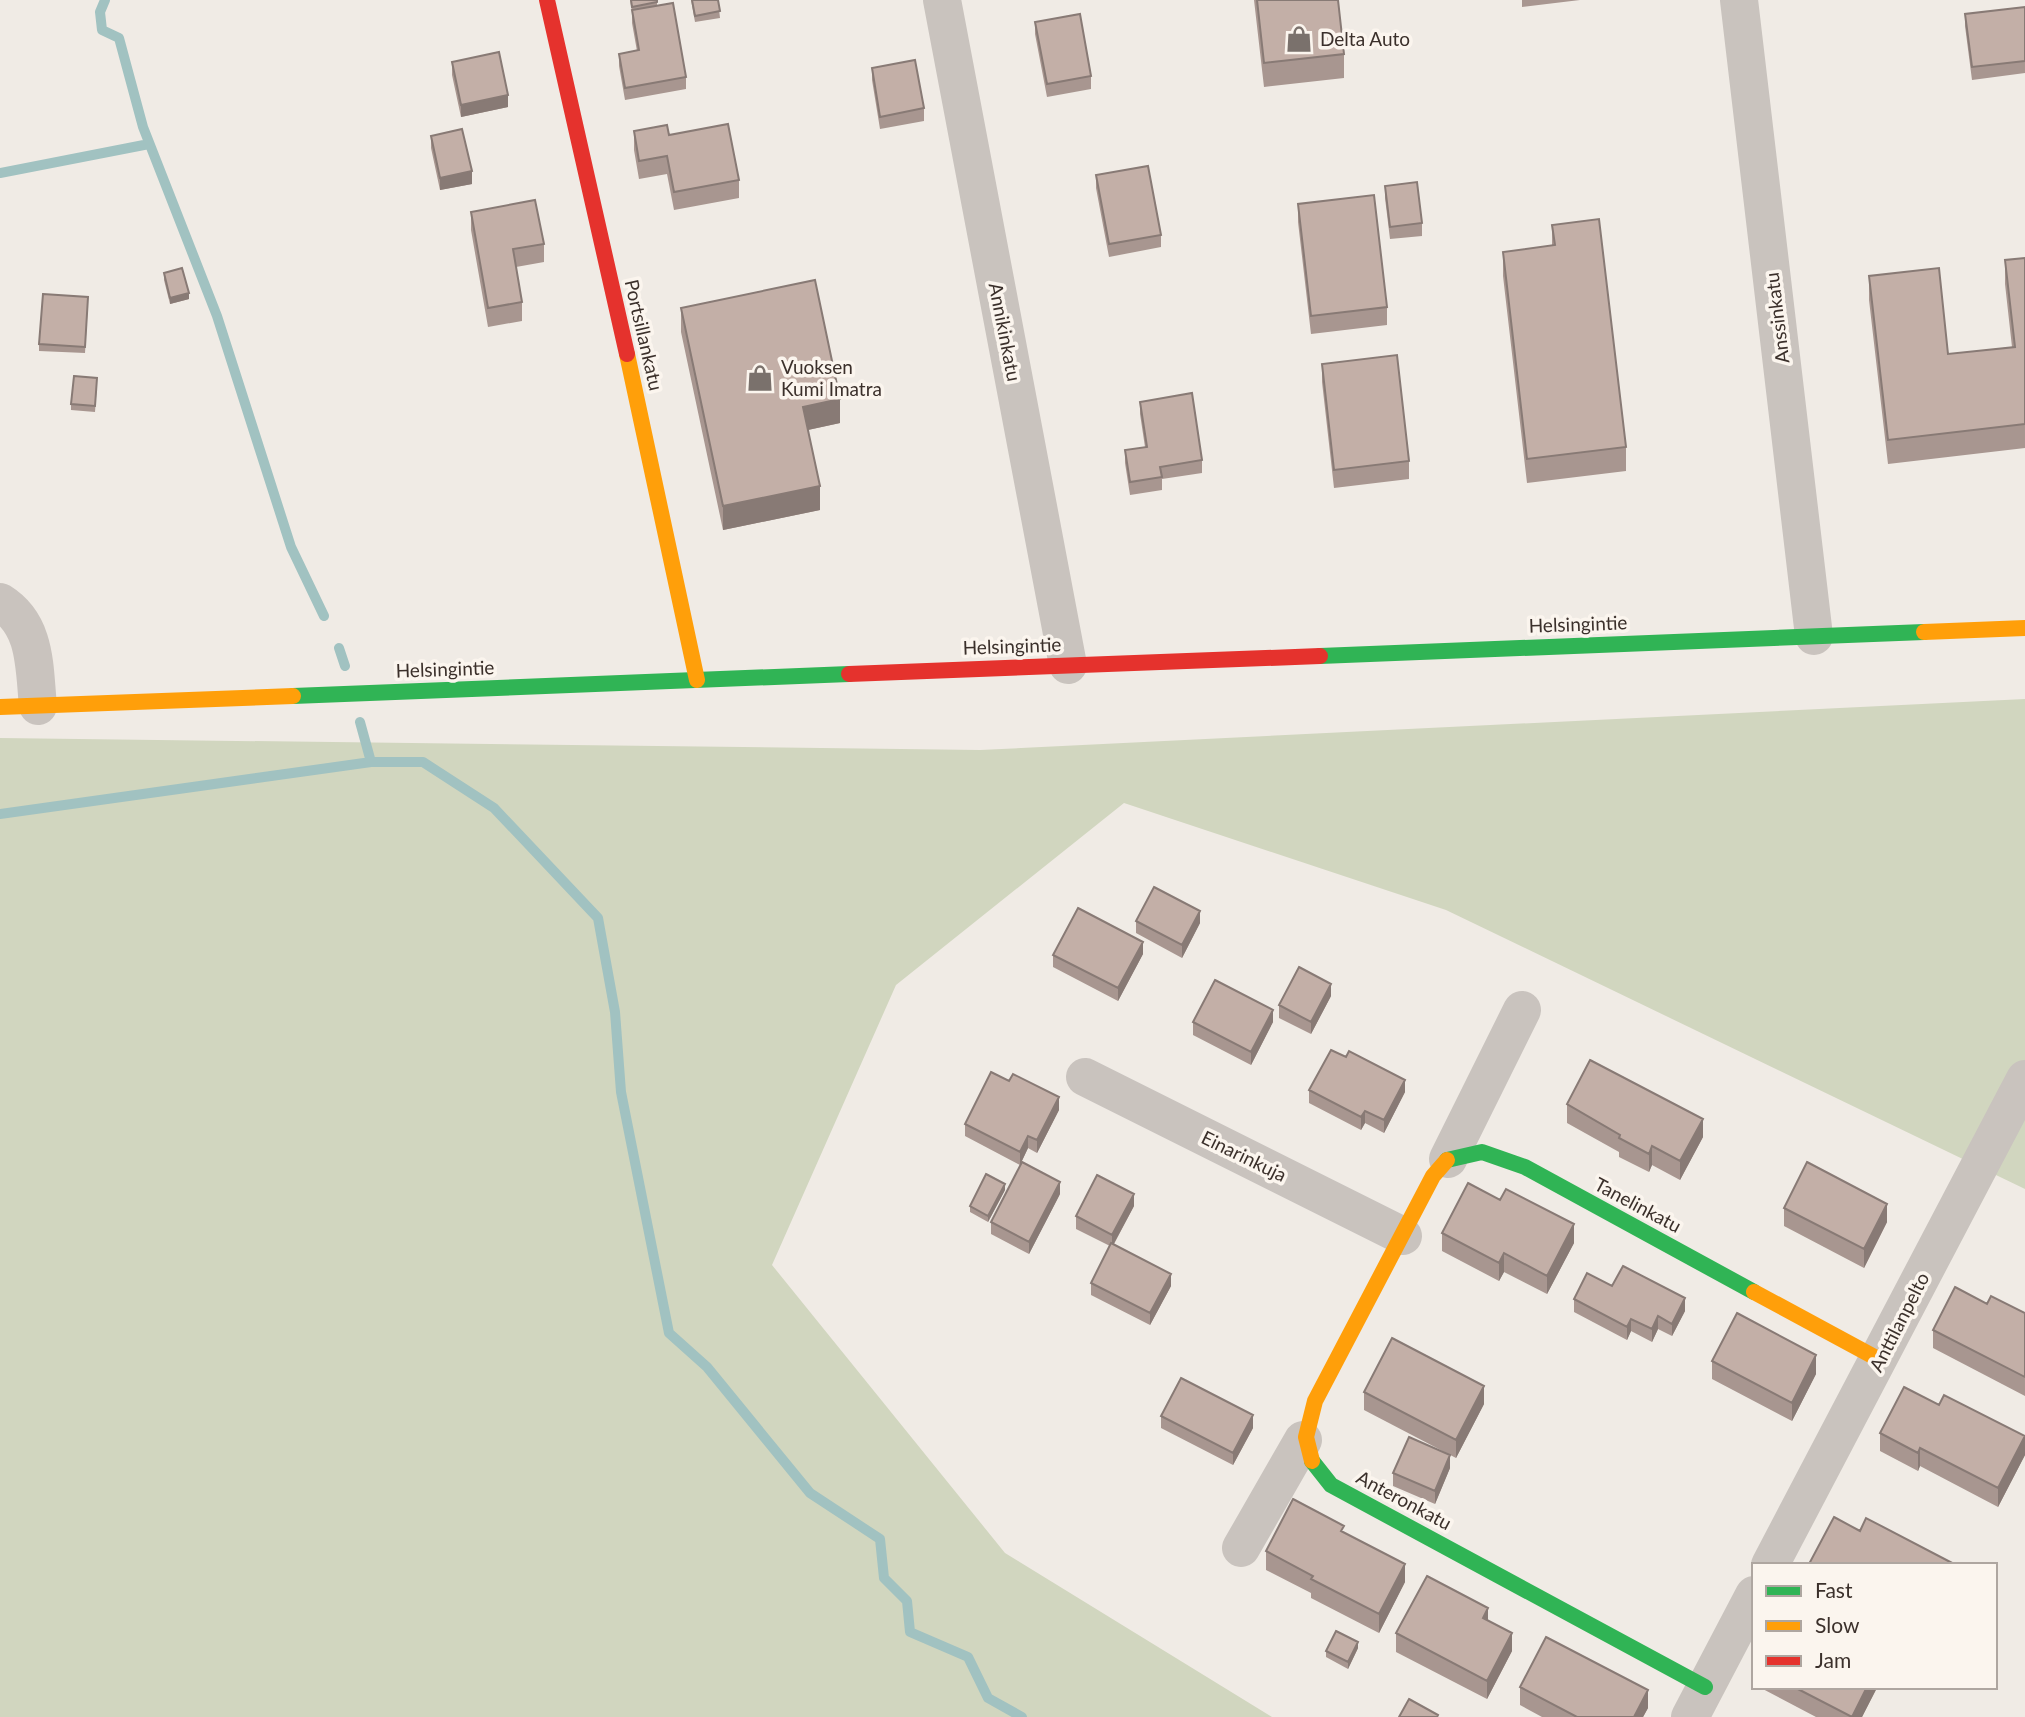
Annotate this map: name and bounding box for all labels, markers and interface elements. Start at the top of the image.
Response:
shop icon: Delta Auto [1284,24,1314,54]
place label: Delta Auto [1320,27,1410,50]
street label: Anssinkatu [1760,271,1793,365]
street label: Portsillankatu [621,277,668,393]
street label: Annikinkatu [985,281,1026,383]
place label: Vuoksen Kumi Imatra [781,355,882,400]
shop icon: Vuoksen Kumi Imatra [745,363,775,393]
street label: Helsingintie [1528,610,1628,637]
street label: Helsingintie [962,632,1062,659]
street label: Helsingintie [395,655,495,682]
street label: Einarinkuja [1198,1125,1291,1186]
street label: Tanelinkatu [1591,1172,1686,1237]
street label: Anttilanpelto [1864,1268,1933,1375]
street label: Anteronkatu [1353,1465,1456,1534]
legend [1752,1563,1997,1689]
text: Fast [1815,1577,1853,1602]
text: Slow [1815,1612,1860,1637]
text: Jam [1815,1647,1851,1672]

